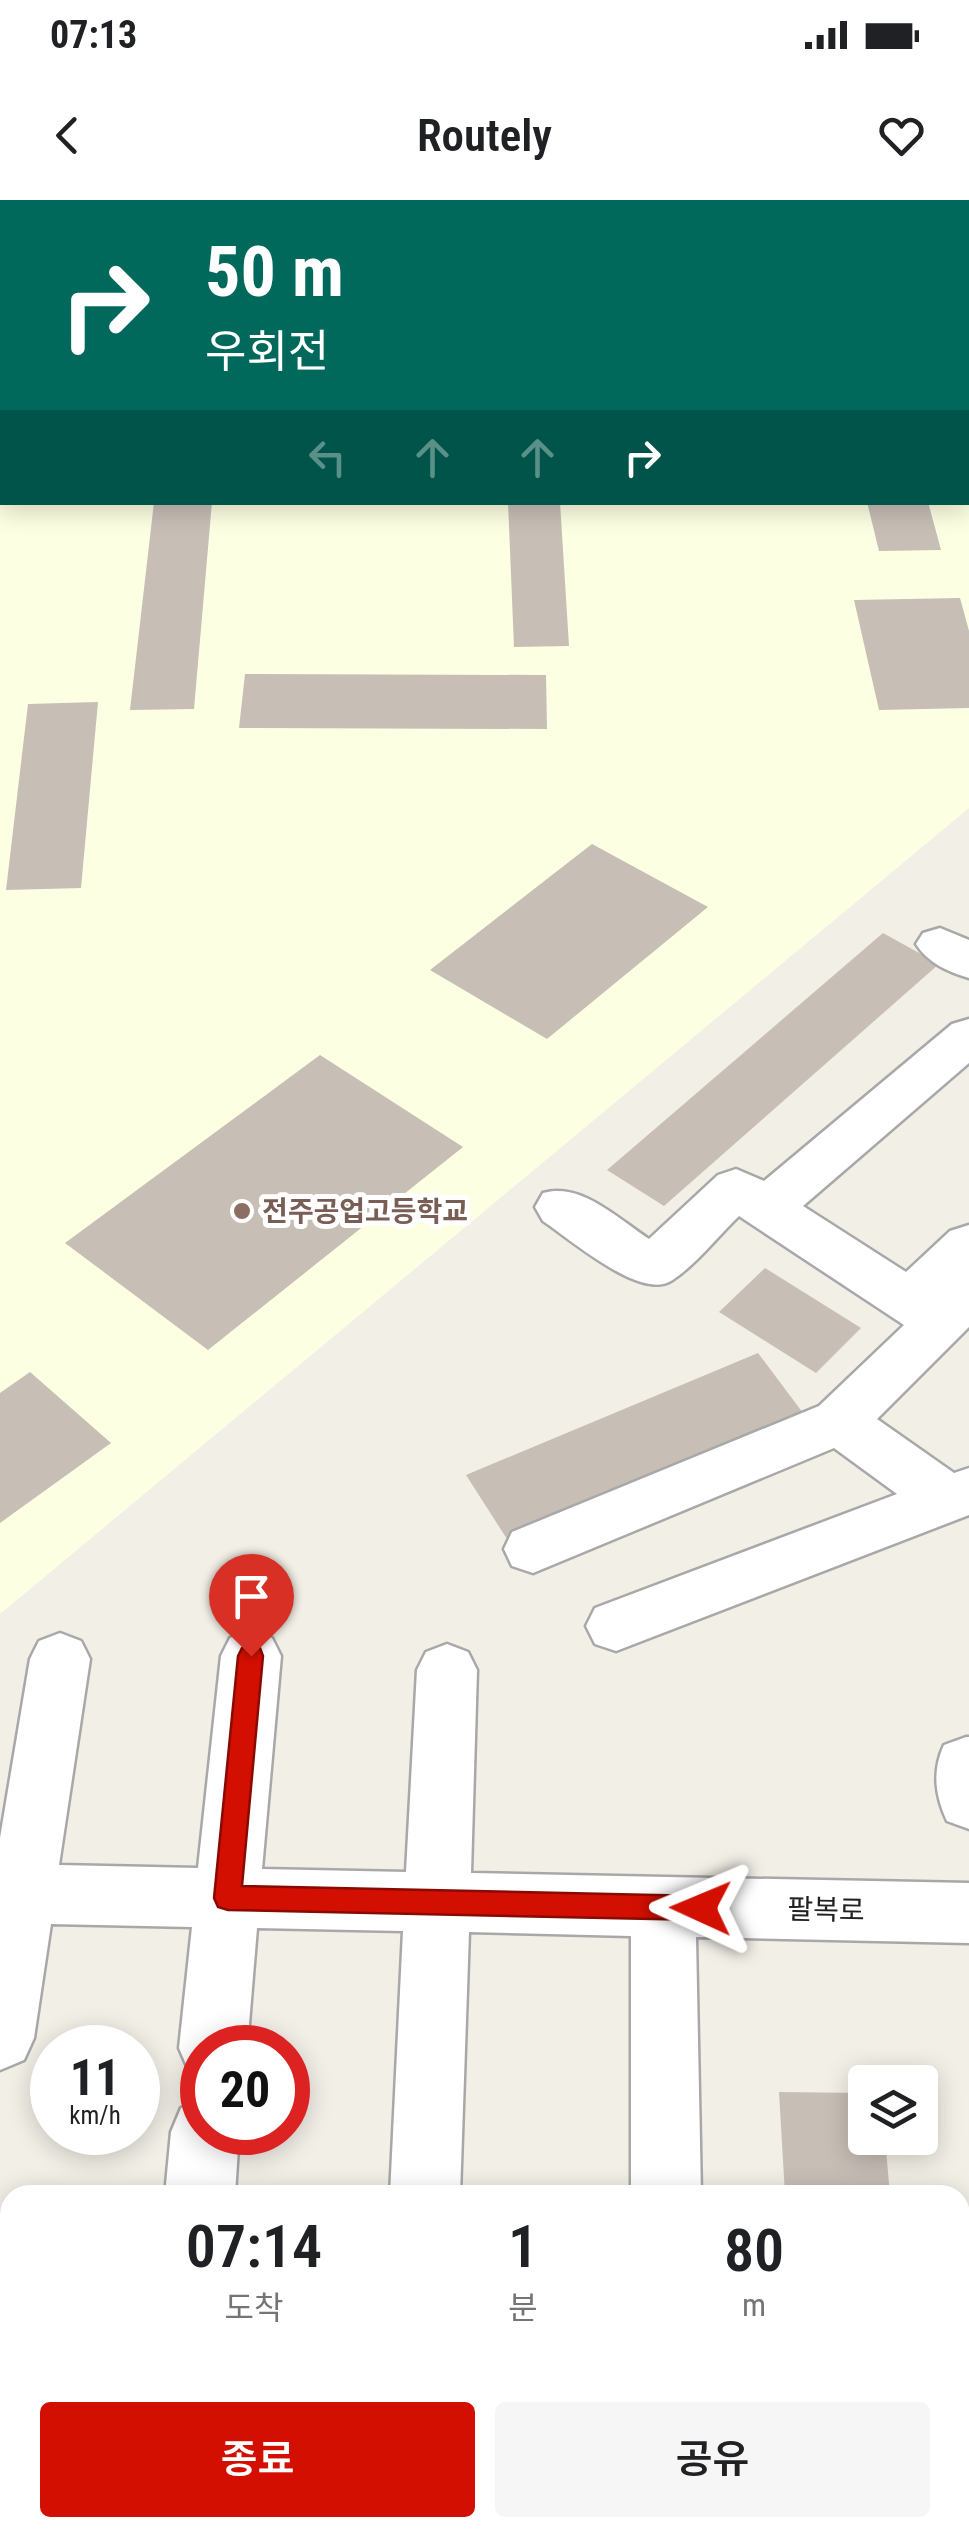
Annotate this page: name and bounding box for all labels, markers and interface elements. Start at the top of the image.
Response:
text: 07:13 [50,13,137,57]
icon: back [40,108,95,163]
icon: heart [874,108,929,163]
text: Routely [417,109,552,162]
text: 50 m [205,231,344,313]
icon: right [40,240,170,370]
text: 우회전 [205,325,329,378]
icon: left [300,430,355,485]
icon: ahead [405,430,460,485]
icon: ahead [510,430,565,485]
icon: right [615,430,670,485]
place label: 전주공업고등학교 [262,1195,468,1228]
marker: 전주공업고등학교 [231,1200,253,1222]
pin [209,1554,294,1657]
icon: arrive [224,1569,279,1624]
position arrow [649,1856,753,1960]
street label: 팔복로 [787,1893,865,1927]
speed limit sign: 20 [180,2025,310,2155]
text: 11 [70,2049,120,2107]
map controls [848,2065,938,2155]
button: layers [848,2065,938,2155]
text: km/h [69,2101,121,2130]
text: 07:14 [186,2211,322,2282]
text: 1 [508,2211,538,2282]
text: 80 [724,2215,784,2286]
text: m [742,2286,766,2324]
text: 도착 [225,2289,283,2327]
text: 분 [508,2289,538,2327]
button: 종료 [40,2402,475,2517]
button: 공유 [495,2402,930,2517]

